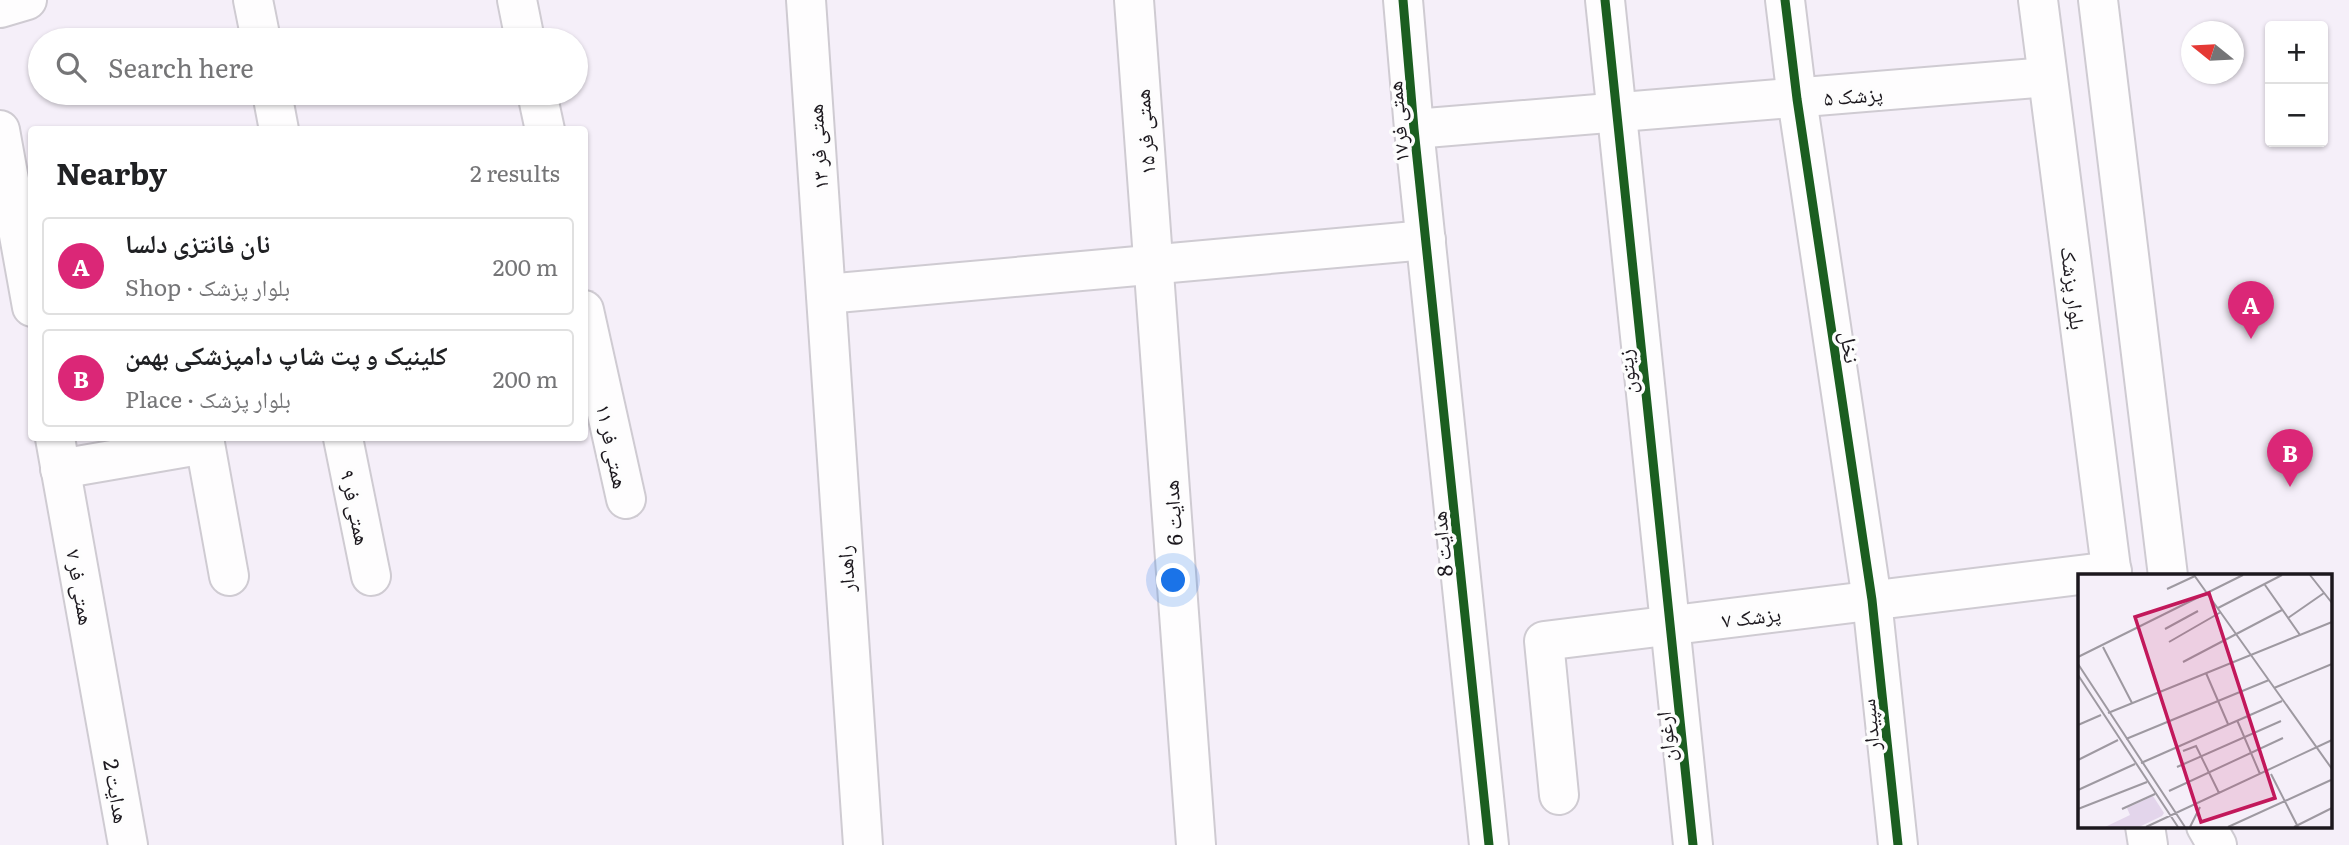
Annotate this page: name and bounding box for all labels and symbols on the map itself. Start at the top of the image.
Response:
north arrow [2181,21,2244,84]
street label: پزشک ۵ [1822,76,1884,112]
street label: همتی فر۱۷ [1377,80,1415,164]
street label: همتی فر ۱۵ [1125,88,1161,176]
street label: همتی فر ۱۳ [798,103,834,191]
street label: بلوار پزشک [2055,244,2095,332]
pin: A [2228,281,2274,339]
street label: نخل [1834,329,1870,365]
street label: زیتون [1607,348,1643,396]
street label: همتی فر ۱۱ [590,401,638,491]
pin: B [2267,429,2313,487]
street label: همتی فر ۹ [334,466,380,548]
street label: هدایت 6 [1153,479,1189,547]
street label: هدایت 8 [1421,510,1459,578]
street label: راهدار [827,545,861,594]
street label: همتی فر ۷ [60,547,104,627]
your location [1156,563,1190,597]
inset map [2078,574,2332,828]
street label: پزشک ۷ [1720,596,1782,634]
street label: سپیدار [1850,698,1886,753]
street label: ارغوان [1646,710,1682,764]
street label: هدایت 2 [97,756,139,826]

